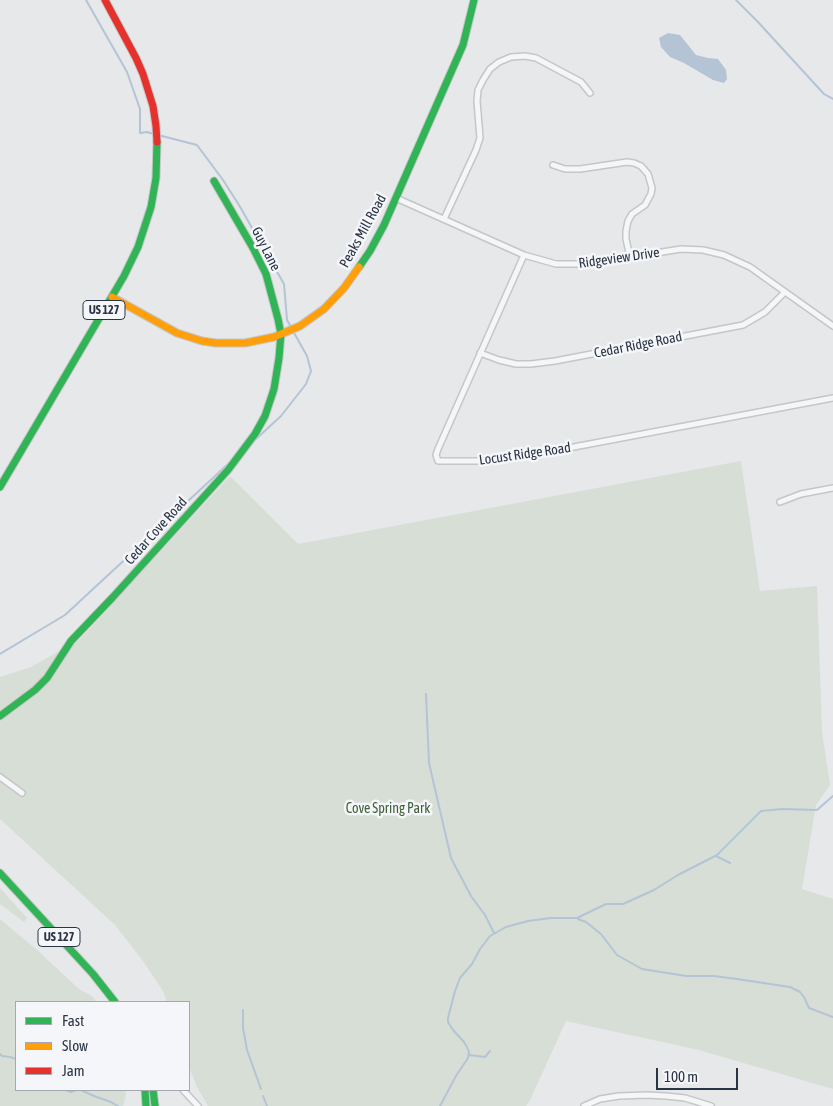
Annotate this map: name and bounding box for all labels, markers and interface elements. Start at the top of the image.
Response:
street label: Peaks Mill Road [336,191,390,271]
street label: Guy Lane [248,224,284,274]
street label: Ridgeview Drive [577,244,661,272]
road number: US 127 [83,300,125,320]
street label: Cedar Ridge Road [593,328,683,362]
street label: Locust Ridge Road [478,439,572,469]
street label: Cedar Cove Road [121,494,191,568]
park label: Cove Spring Park [346,801,430,817]
road number: US 127 [38,928,80,946]
legend [15,1001,190,1091]
text: Fast [62,1012,84,1029]
text: Slow [62,1037,88,1054]
scale bar [658,1058,740,1090]
text: Jam [62,1062,85,1079]
text: 100 m [664,1068,698,1085]

